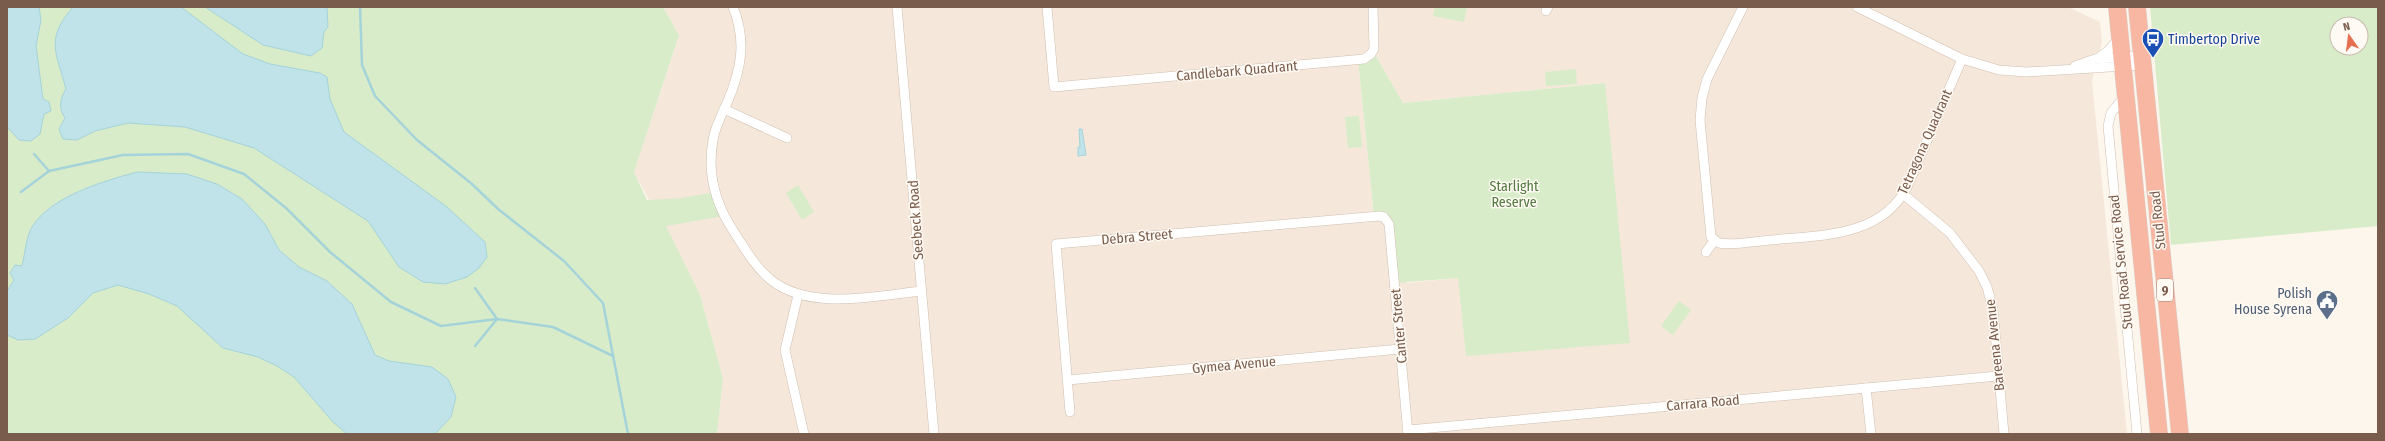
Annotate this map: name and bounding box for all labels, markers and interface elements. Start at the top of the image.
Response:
north arrow [2329,16,2369,56]
text: N [2342,20,2351,34]
bus stop icon: Timbertop Drive [2140,26,2166,59]
place label: Timbertop Drive [2168,31,2260,48]
street label: Candlebark Quadrant [1176,57,1299,85]
street label: Tetragona Quadrant [1894,86,1956,197]
park label: Starlight Reserve [1490,178,1539,211]
street label: Seebeck Road [905,180,927,260]
street label: Stud Road [2146,190,2170,250]
street label: Stud Road Service Road [2105,194,2137,330]
street label: Debra Street [1101,225,1174,249]
road number: 9 [2157,279,2173,301]
place label: Polish House Syrena [2234,285,2312,318]
street label: Canter Street [1387,287,1411,364]
public building icon: Polish House Syrena [2314,288,2340,321]
street label: Bareena Avenue [1982,298,2008,392]
street label: Gymea Avenue [1191,353,1277,377]
street label: Carrara Road [1666,391,1740,415]

